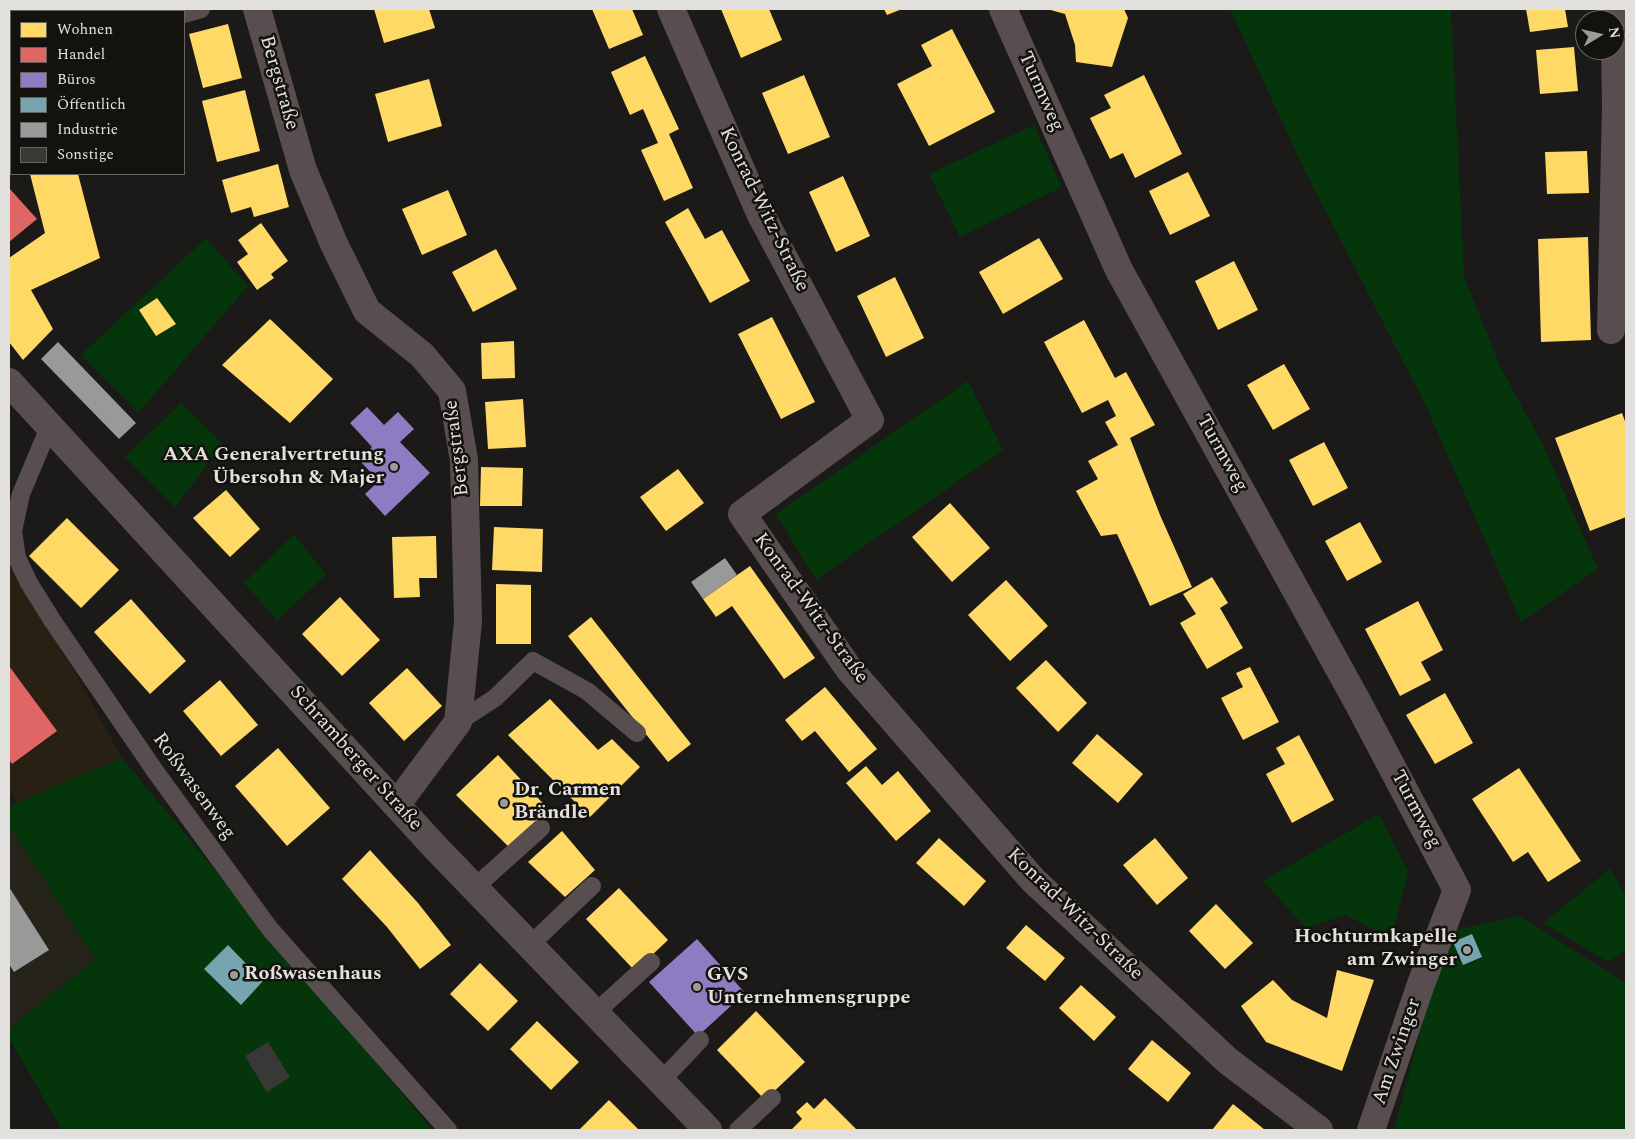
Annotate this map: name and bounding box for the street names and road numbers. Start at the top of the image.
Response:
street label: Bergstraße [253,33,303,133]
street label: Turmweg [1012,48,1068,136]
street label: Konrad-Witz-Straße [713,124,813,296]
street label: Bergstraße [440,398,476,498]
street label: Turmweg [1190,411,1252,497]
street label: Konrad-Witz-Straße [747,529,873,689]
street label: Schramberger Straße [283,681,427,837]
street label: Roßwasenweg [146,729,240,845]
street label: Turmweg [1384,767,1446,853]
street label: Konrad-Witz-Straße [1001,844,1147,986]
street label: Am Zwinger [1369,996,1427,1108]

